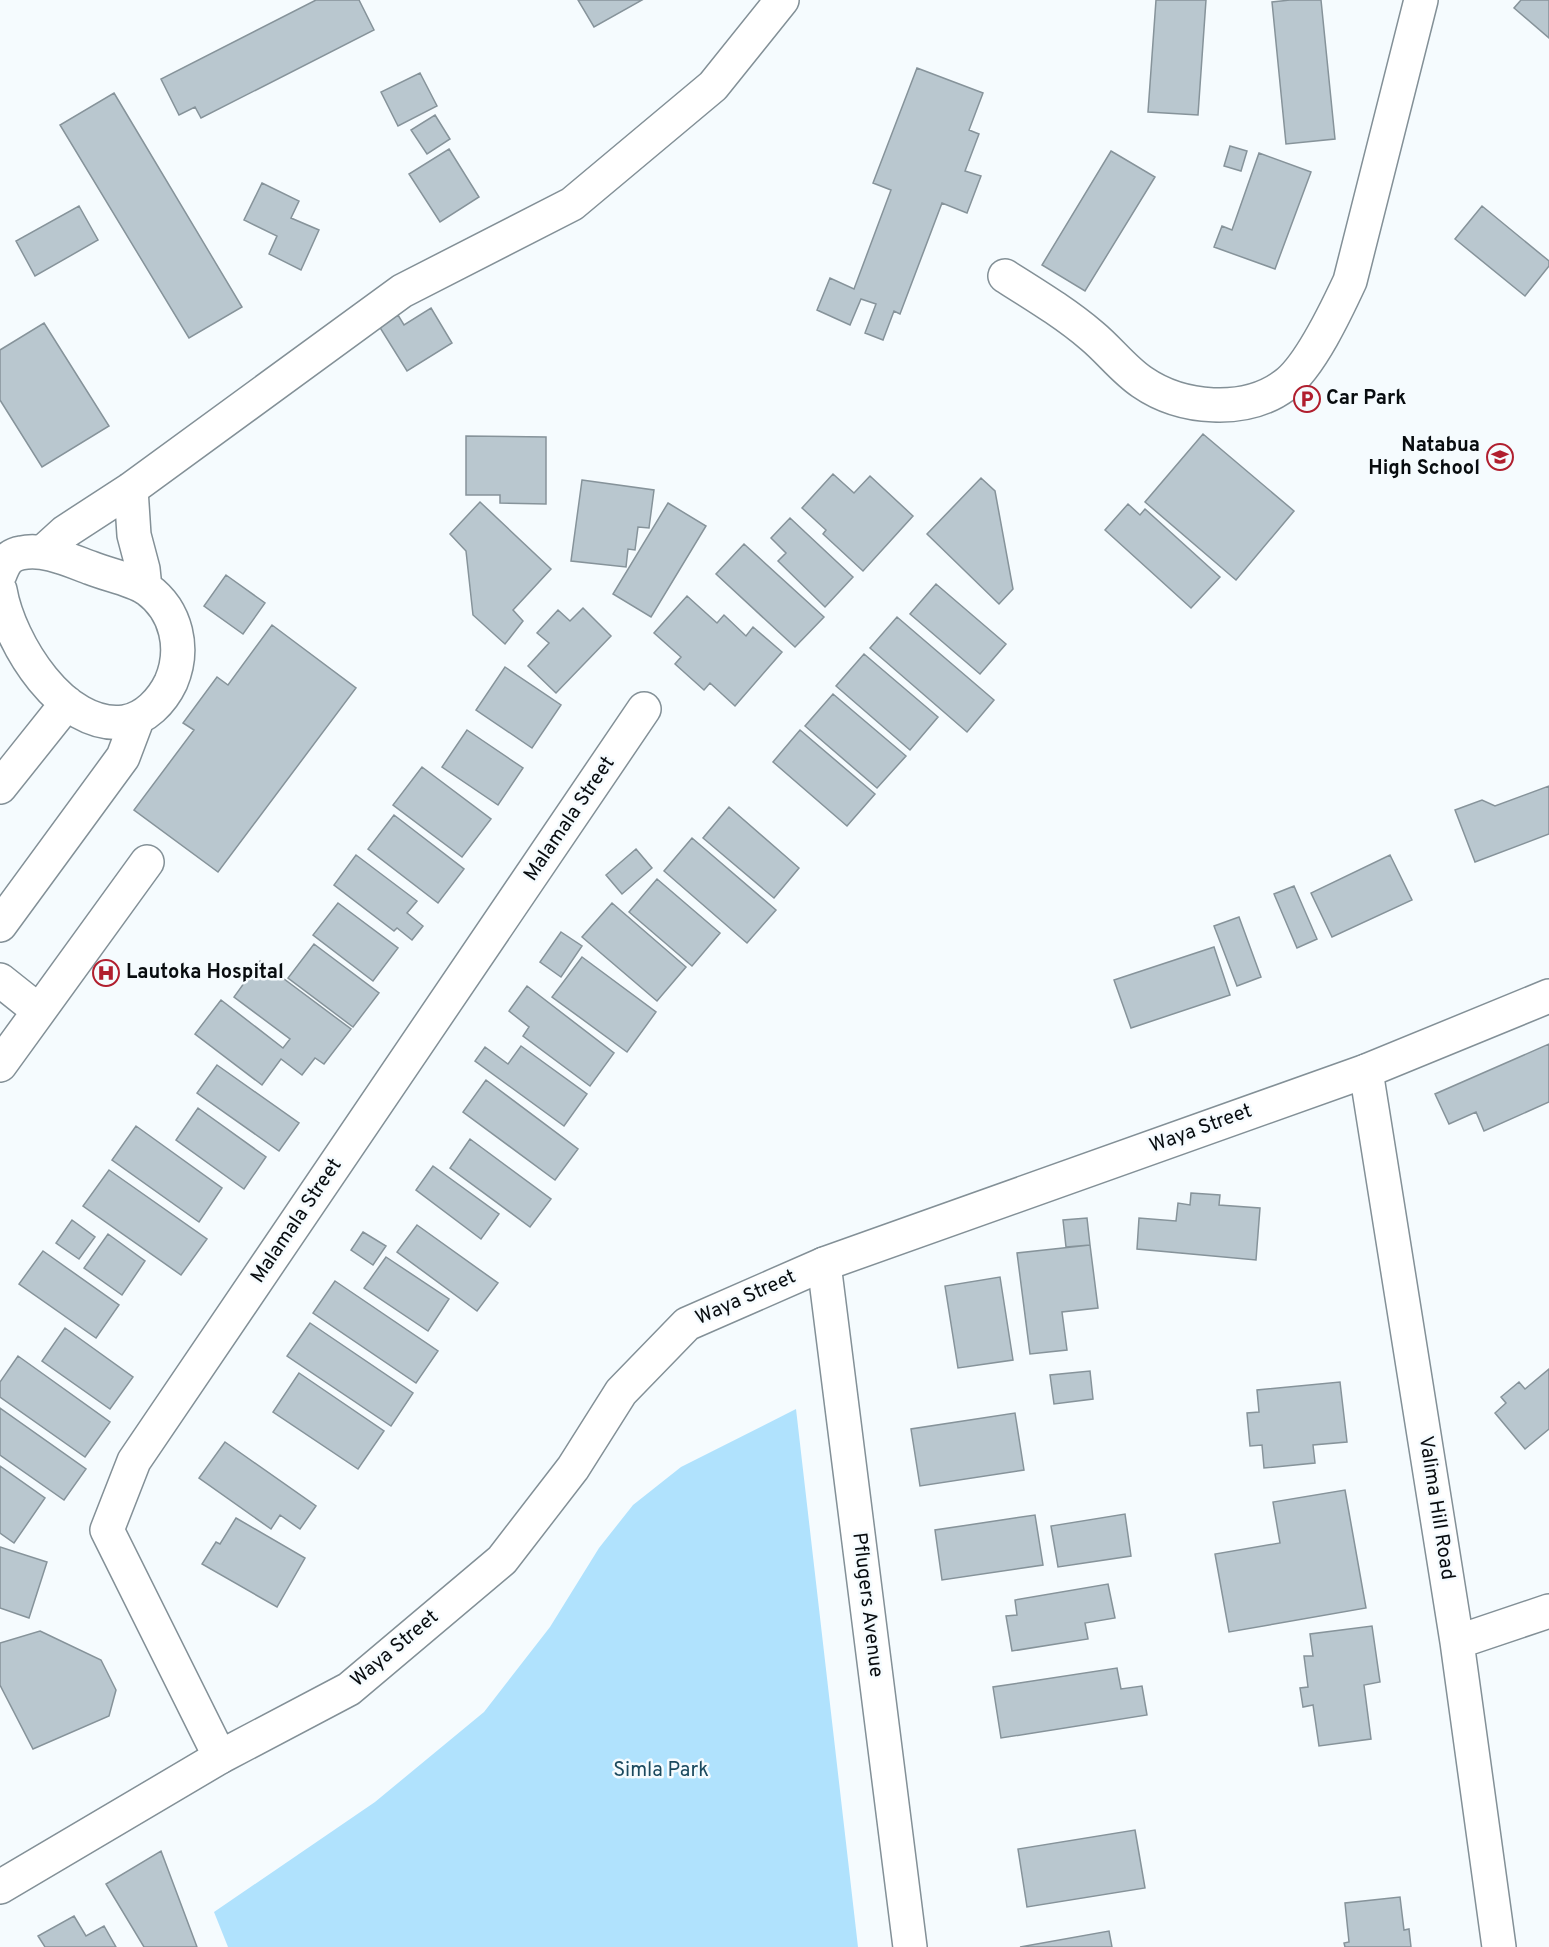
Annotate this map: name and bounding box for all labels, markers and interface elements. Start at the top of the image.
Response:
parking icon: Car Park [1292,384,1322,414]
place label: Car Park [1326,386,1406,412]
place label: Natabua High School [1368,433,1480,482]
school or university icon: Natabua High School [1485,442,1515,472]
street label: Malamala Street [519,752,621,886]
hospital icon: Lautoka Hospital [91,958,121,988]
place label: Lautoka Hospital [126,960,284,986]
street label: Waya Street [1146,1098,1256,1160]
street label: Malamala Street [246,1154,348,1288]
street label: Waya Street [692,1264,800,1332]
street label: Valima Hill Road [1412,1434,1460,1582]
street label: Pflugers Avenue [845,1531,889,1679]
street label: Waya Street [346,1605,444,1693]
park label: Simla Park [613,1758,709,1784]

